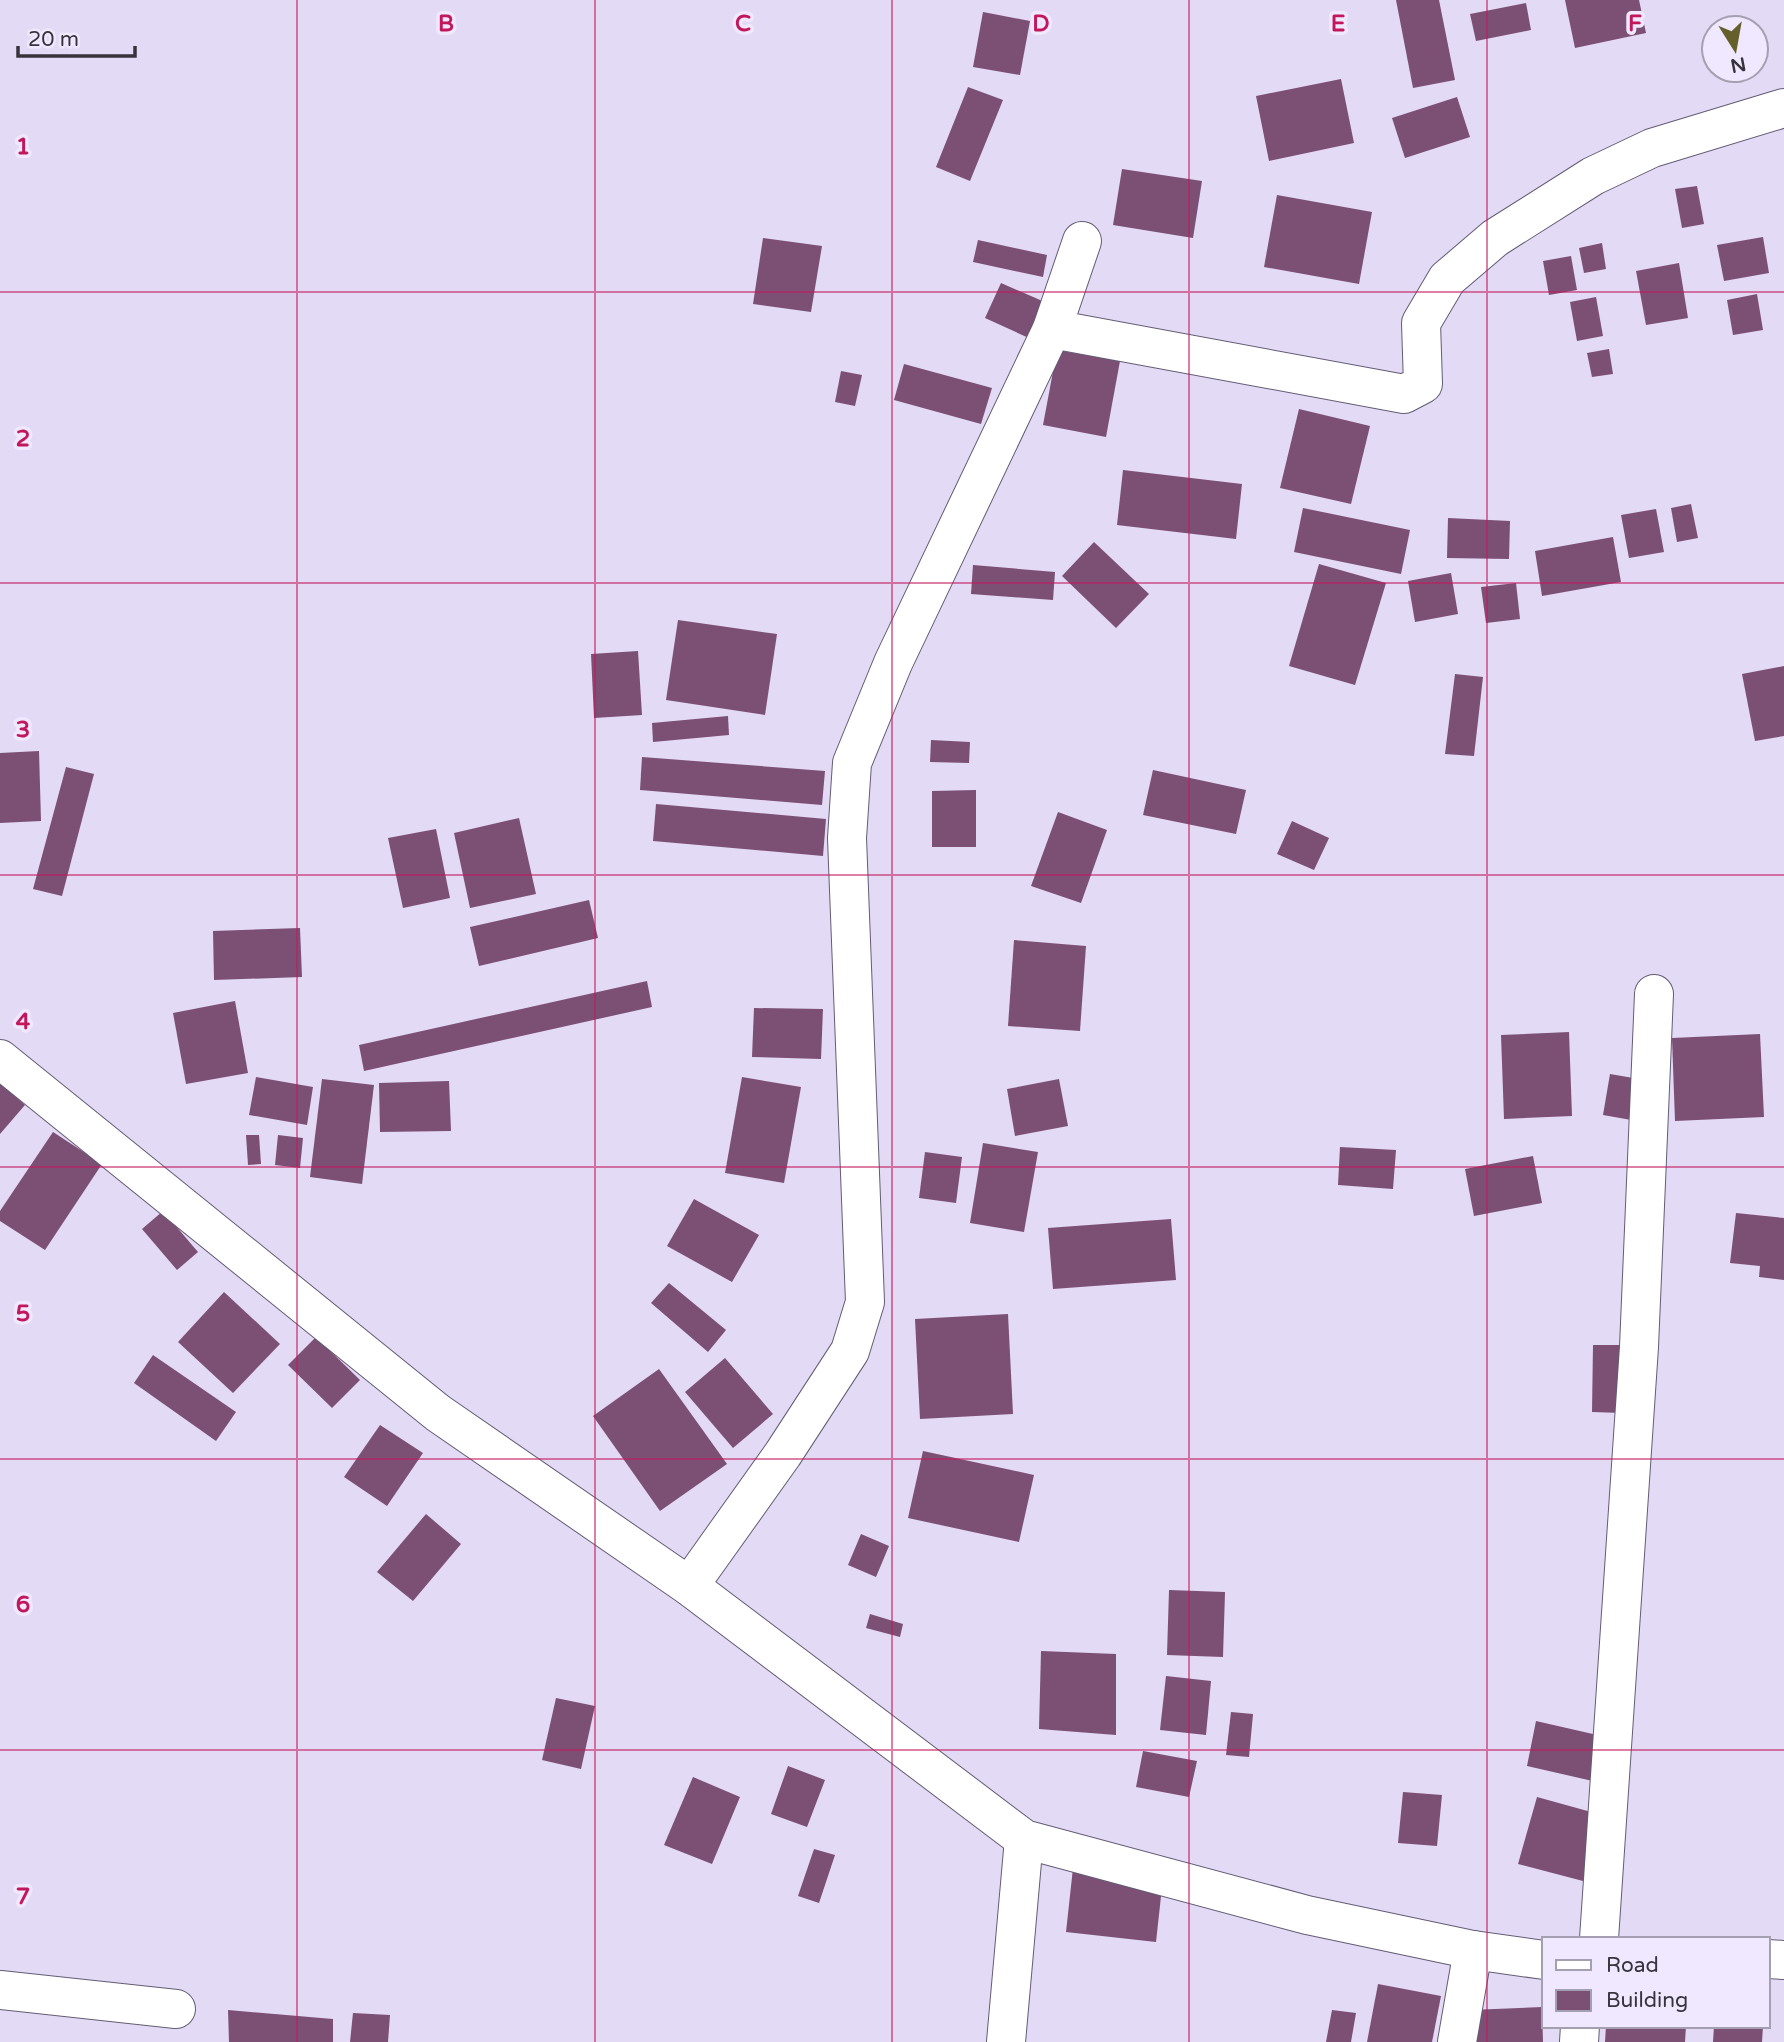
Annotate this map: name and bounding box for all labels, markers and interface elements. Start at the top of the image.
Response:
text: B [438,10,454,38]
text: C [735,10,751,38]
text: D [1032,10,1050,38]
text: E [1331,10,1345,38]
text: F [1628,10,1642,38]
scale bar [18,14,135,58]
north arrow [1700,14,1770,84]
text: 20 m [28,27,79,52]
text: N [1728,52,1748,77]
text: 1 [16,133,30,161]
text: 2 [16,425,30,453]
text: 3 [16,716,30,744]
text: 4 [16,1008,31,1036]
text: 5 [16,1300,30,1328]
text: 6 [16,1591,30,1619]
text: 7 [16,1883,30,1911]
legend [1542,1937,1770,2028]
text: Road [1606,1953,1659,1978]
text: Building [1606,1988,1688,2013]

